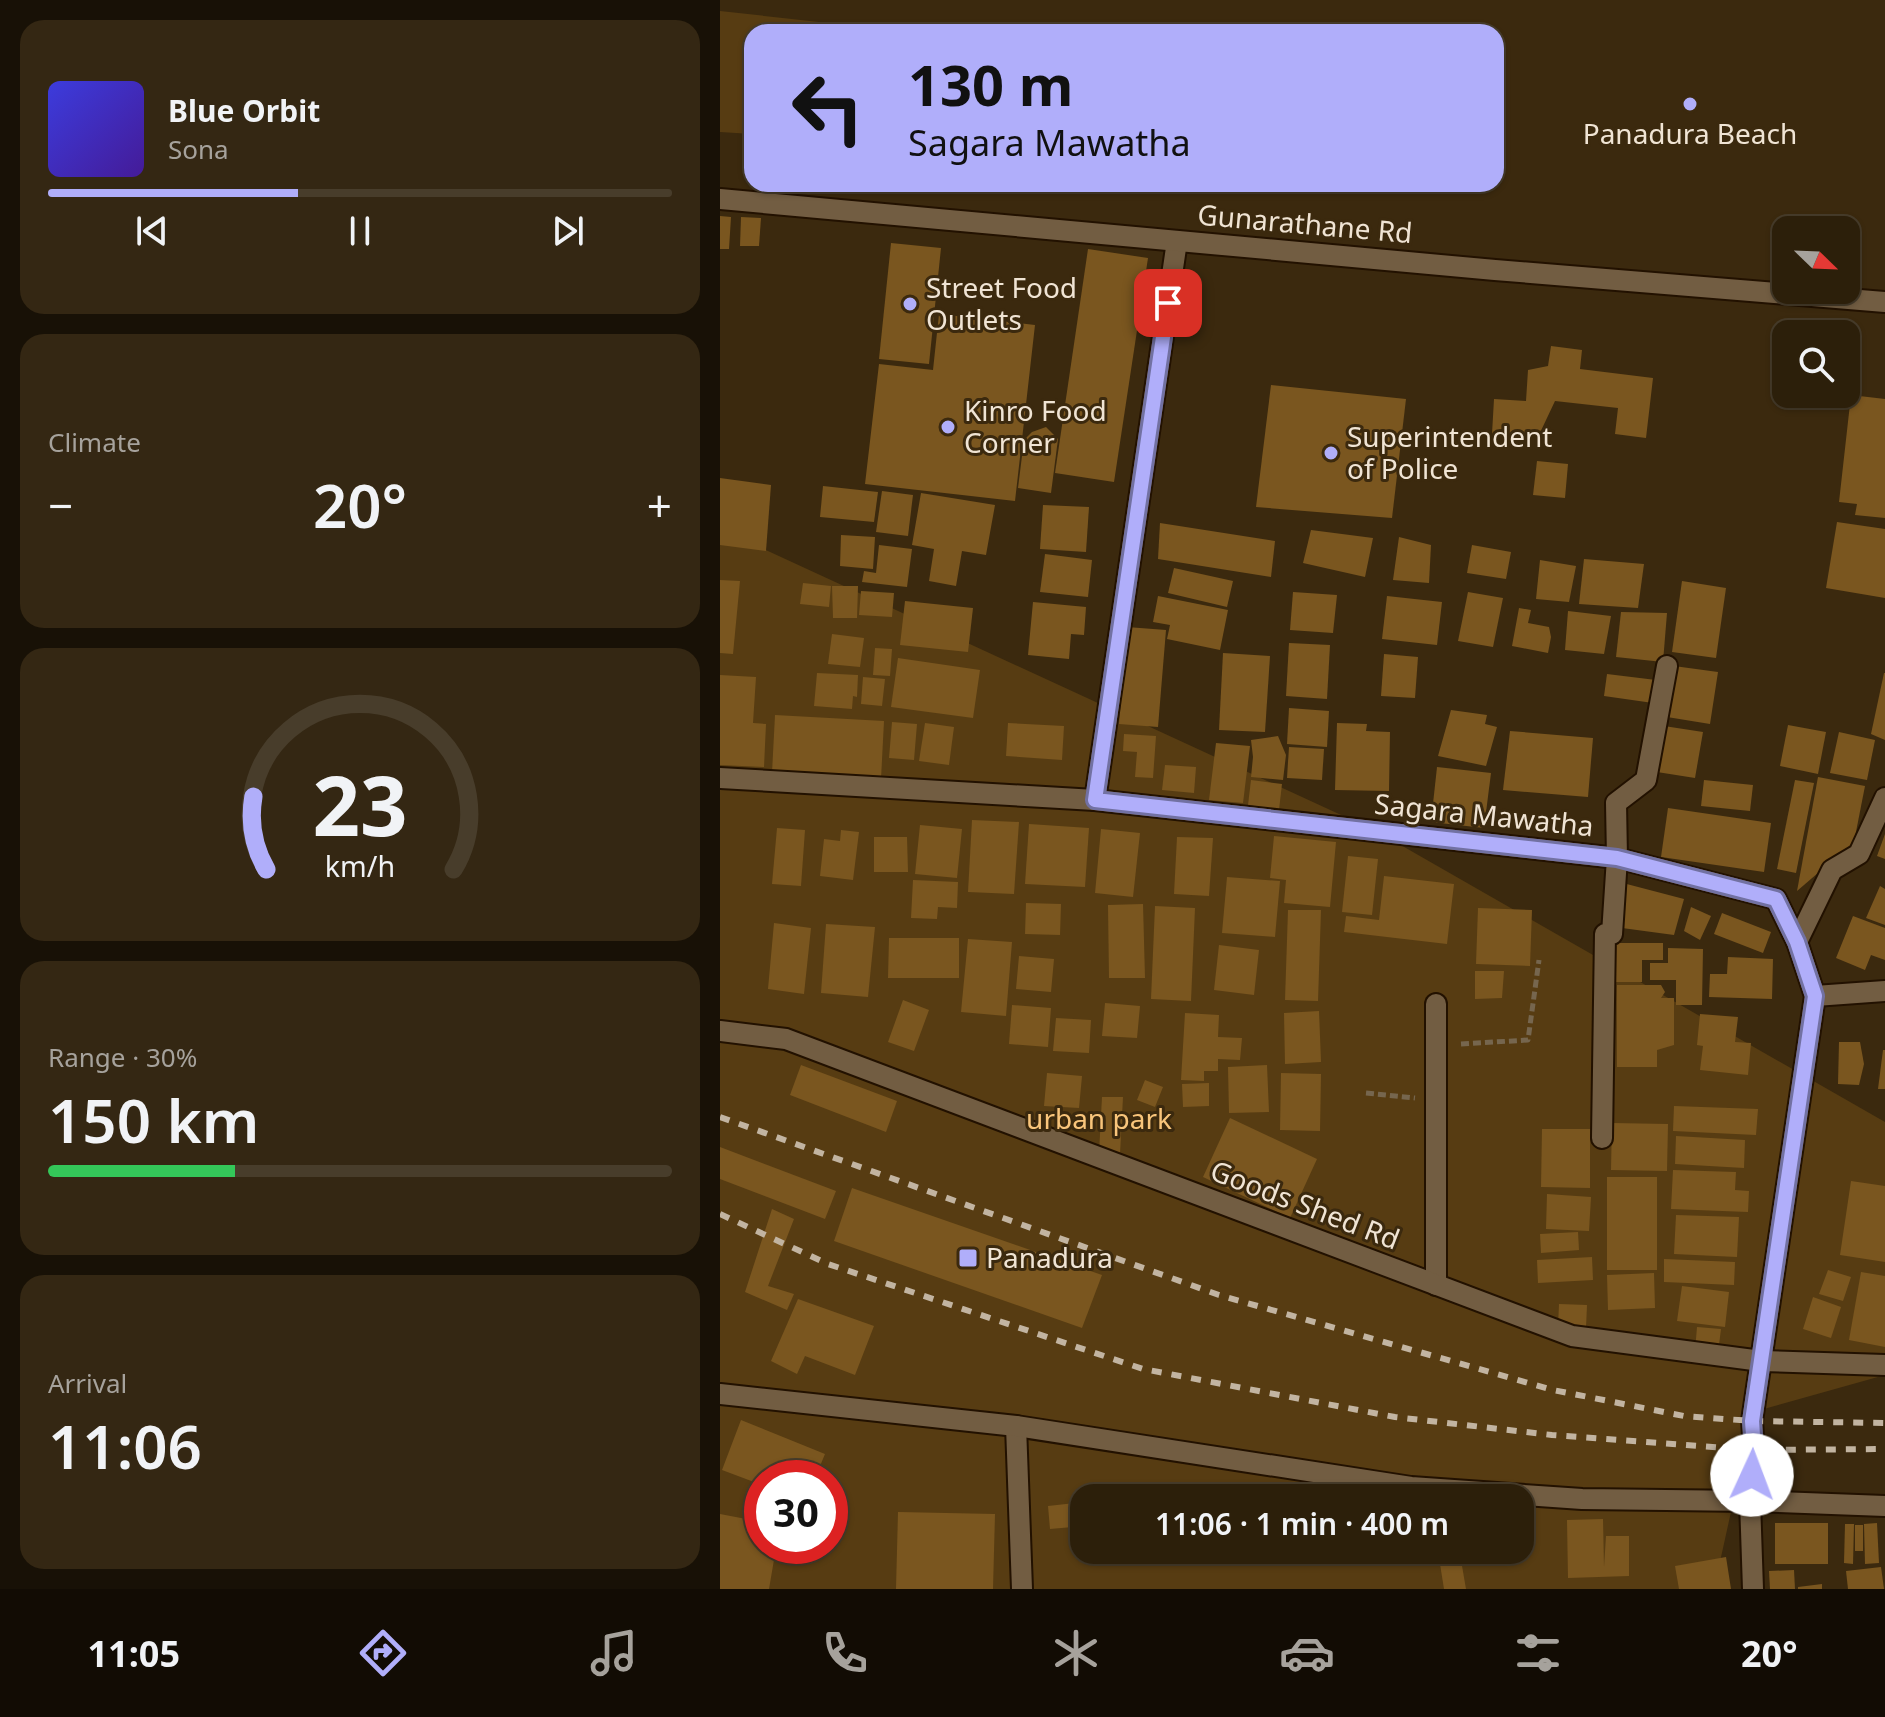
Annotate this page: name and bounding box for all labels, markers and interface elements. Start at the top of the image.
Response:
text: 130 m [908,46,1073,122]
icon: left [776,56,880,160]
text: Blue Orbit [168,90,320,131]
marker: Panadura Beach [1681,95,1699,113]
place label: Panadura Beach [1583,114,1797,152]
text: Sagara Mawatha [908,118,1191,167]
text: Sona [168,131,229,167]
street label: Gunarathane Rd [1196,195,1414,251]
icon: previous [130,209,174,253]
icon: pause [338,209,382,253]
icon: next [546,209,590,253]
north arrow [1772,216,1860,304]
map controls [1772,216,1860,408]
place label: Street Food Outlets [926,268,1077,338]
pin [1134,269,1202,337]
icon: arrive [1146,281,1190,325]
marker: Street Food Outlets [901,295,919,313]
button: search [1772,320,1860,408]
place label: Kinro Food Corner [964,391,1107,461]
place label: Superintendent of Police [1347,417,1552,487]
marker: Kinro Food Corner [939,418,957,436]
text: Climate [48,424,141,460]
marker: Superintendent of Police [1322,444,1340,462]
text: 20° [313,464,407,546]
text: − [48,475,73,535]
text: + [647,475,672,535]
text: 23 [312,747,408,860]
street label: Sagara Mawatha [1373,784,1595,844]
text: km/h [325,847,395,886]
text: Range · 30% [48,1039,197,1075]
text: 150 km [48,1079,259,1161]
park label: urban park [1026,1099,1172,1137]
street label: Goods Shed Rd [1205,1151,1405,1258]
place label: Panadura [986,1238,1113,1276]
marker: Panadura [957,1247,979,1269]
text: Arrival [48,1365,127,1401]
text: 11:06 [48,1405,202,1487]
position arrow [1710,1433,1794,1517]
speed limit sign: 30 [744,1460,848,1564]
text: 11:06 · 1 min · 400 m [1155,1503,1449,1544]
icon: directions [355,1625,411,1681]
icon: music [586,1625,642,1681]
icon: phone [817,1625,873,1681]
icon: climate [1048,1625,1104,1681]
icon: car [1279,1625,1335,1681]
icon: filters [1510,1625,1566,1681]
text: 11:05 [88,1629,180,1678]
text: 20° [1741,1629,1797,1678]

